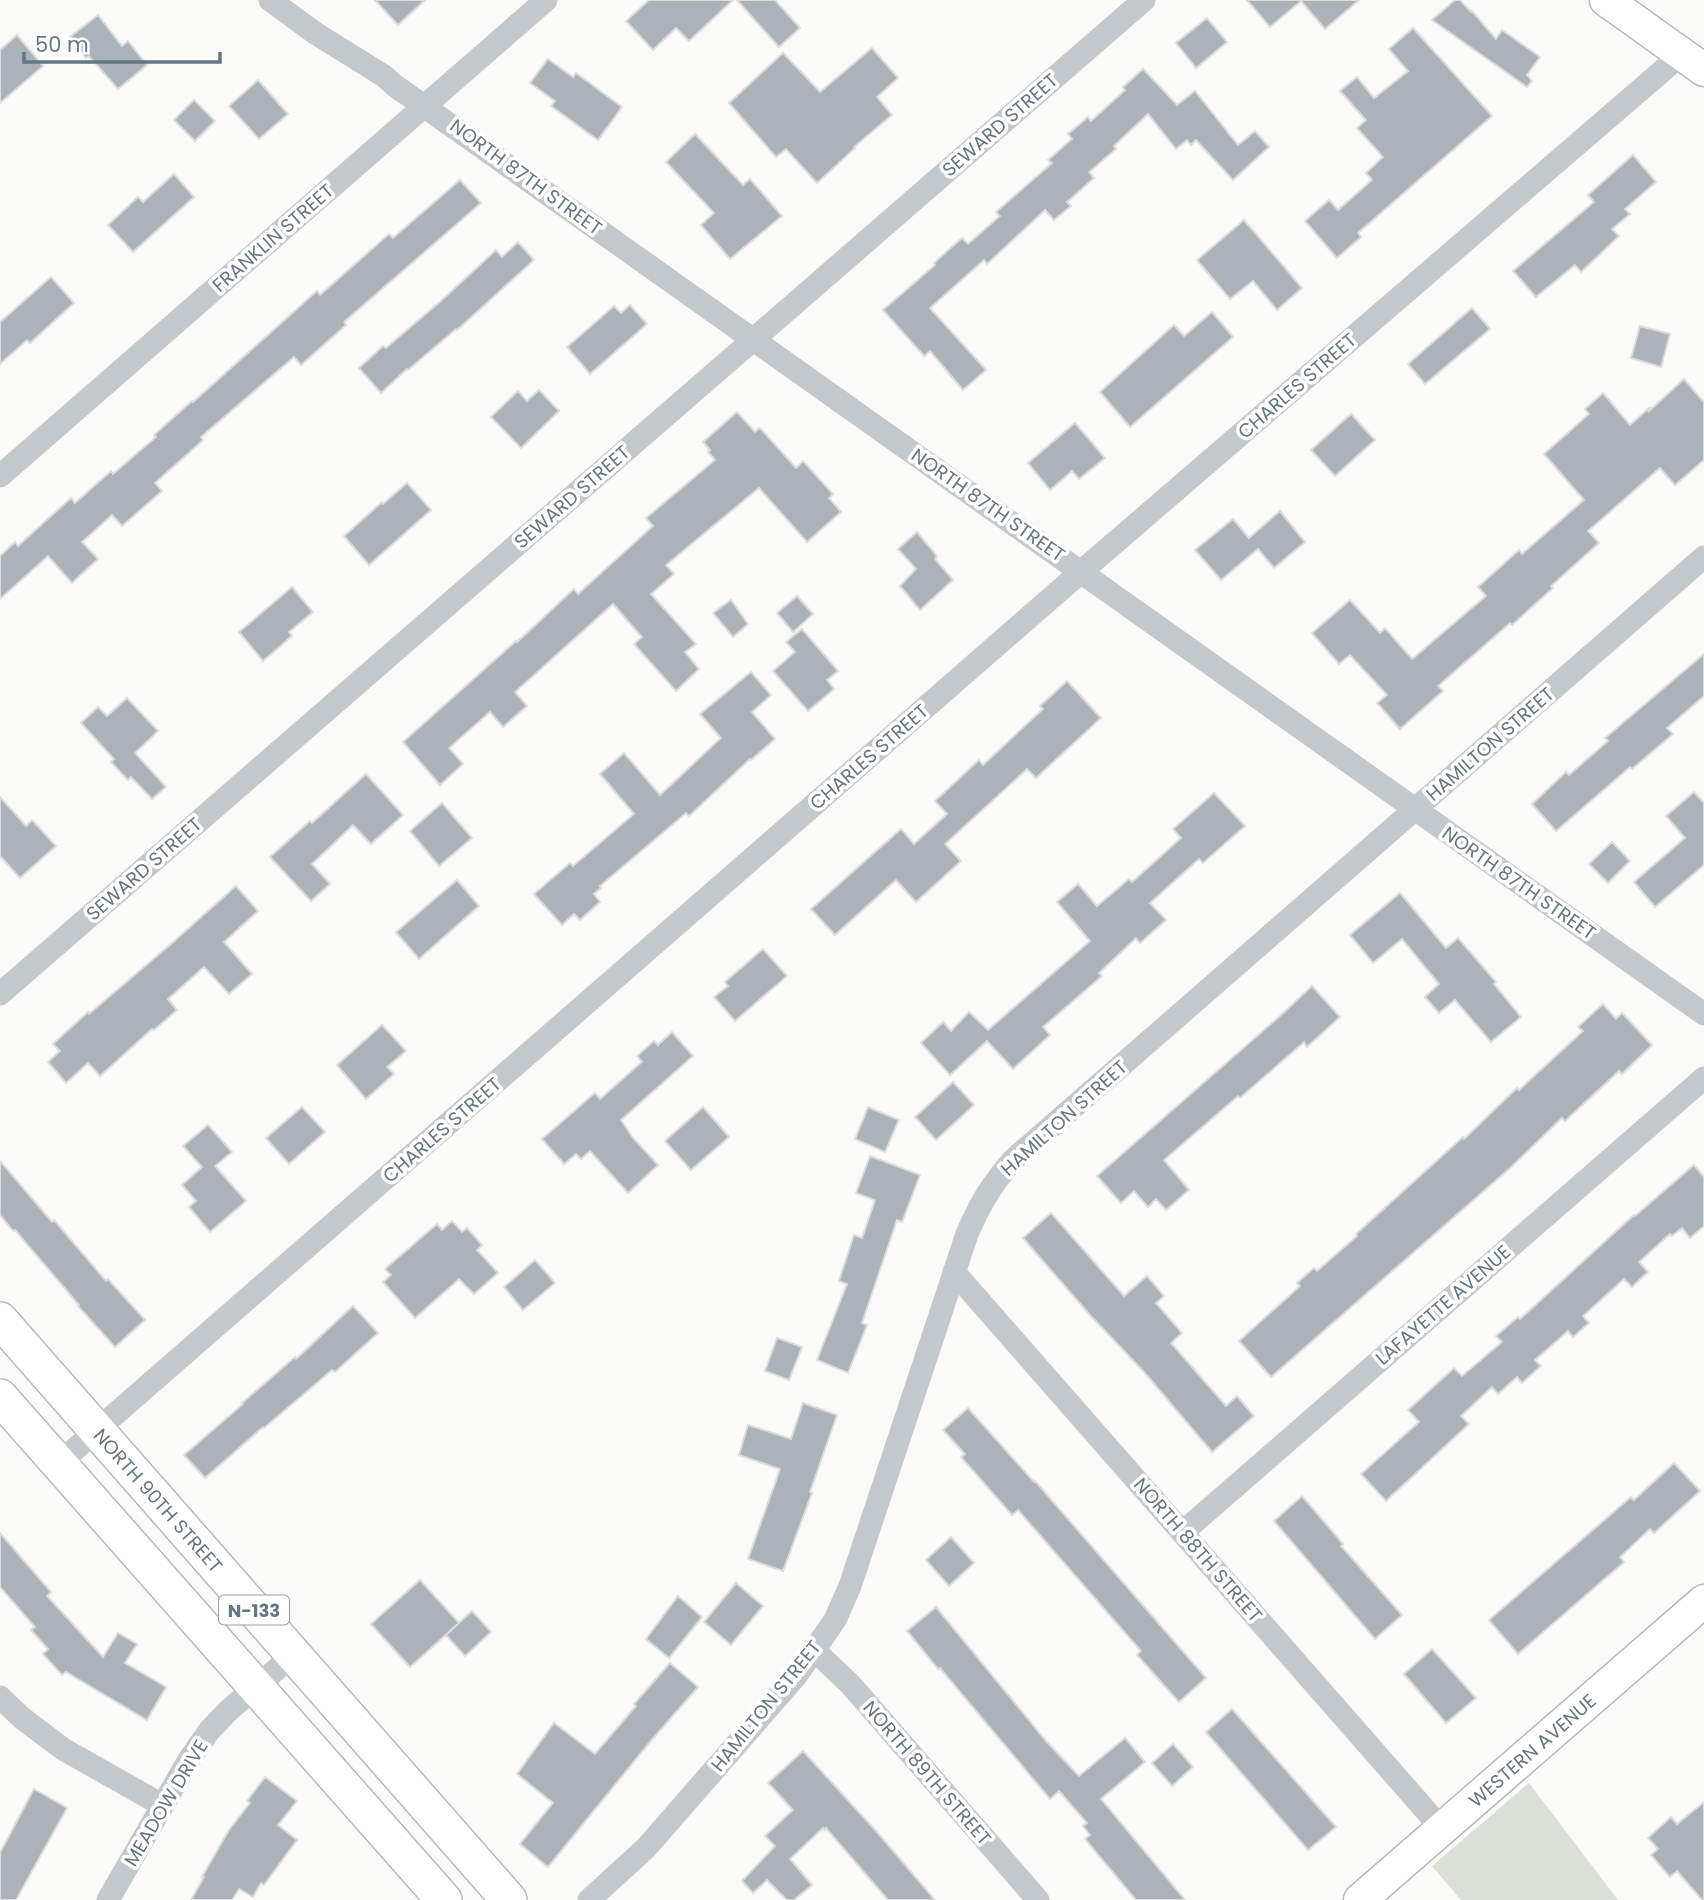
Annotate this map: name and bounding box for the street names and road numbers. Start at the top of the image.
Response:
street label: SEWARD STREET [936,67,1064,183]
street label: NORTH 87TH STREET [444,113,608,241]
street label: FRANKLIN STREET [207,178,339,298]
street label: CHARLES STREET [1232,327,1362,445]
street label: SEWARD STREET [508,439,636,555]
street label: NORTH 87TH STREET [906,442,1070,568]
street label: HAMILTON STREET [1420,681,1560,807]
street label: CHARLES STREET [804,698,934,816]
street label: SEWARD STREET [80,811,208,927]
street label: NORTH 87TH STREET [1437,820,1601,946]
street label: HAMILTON STREET [995,1054,1133,1182]
street label: CHARLES STREET [377,1071,507,1189]
street label: LAFAYETTE AVENUE [1370,1239,1516,1371]
street label: NORTH 90TH STREET [88,1422,229,1578]
street label: NORTH 88TH STREET [1128,1472,1268,1628]
road number: N-133 [219,1596,289,1624]
street label: HAMILTON STREET [705,1635,827,1777]
street label: WESTERN AVENUE [1463,1687,1602,1813]
street label: NORTH 89TH STREET [857,1695,997,1851]
street label: MEADOW DRIVE [118,1735,214,1871]

